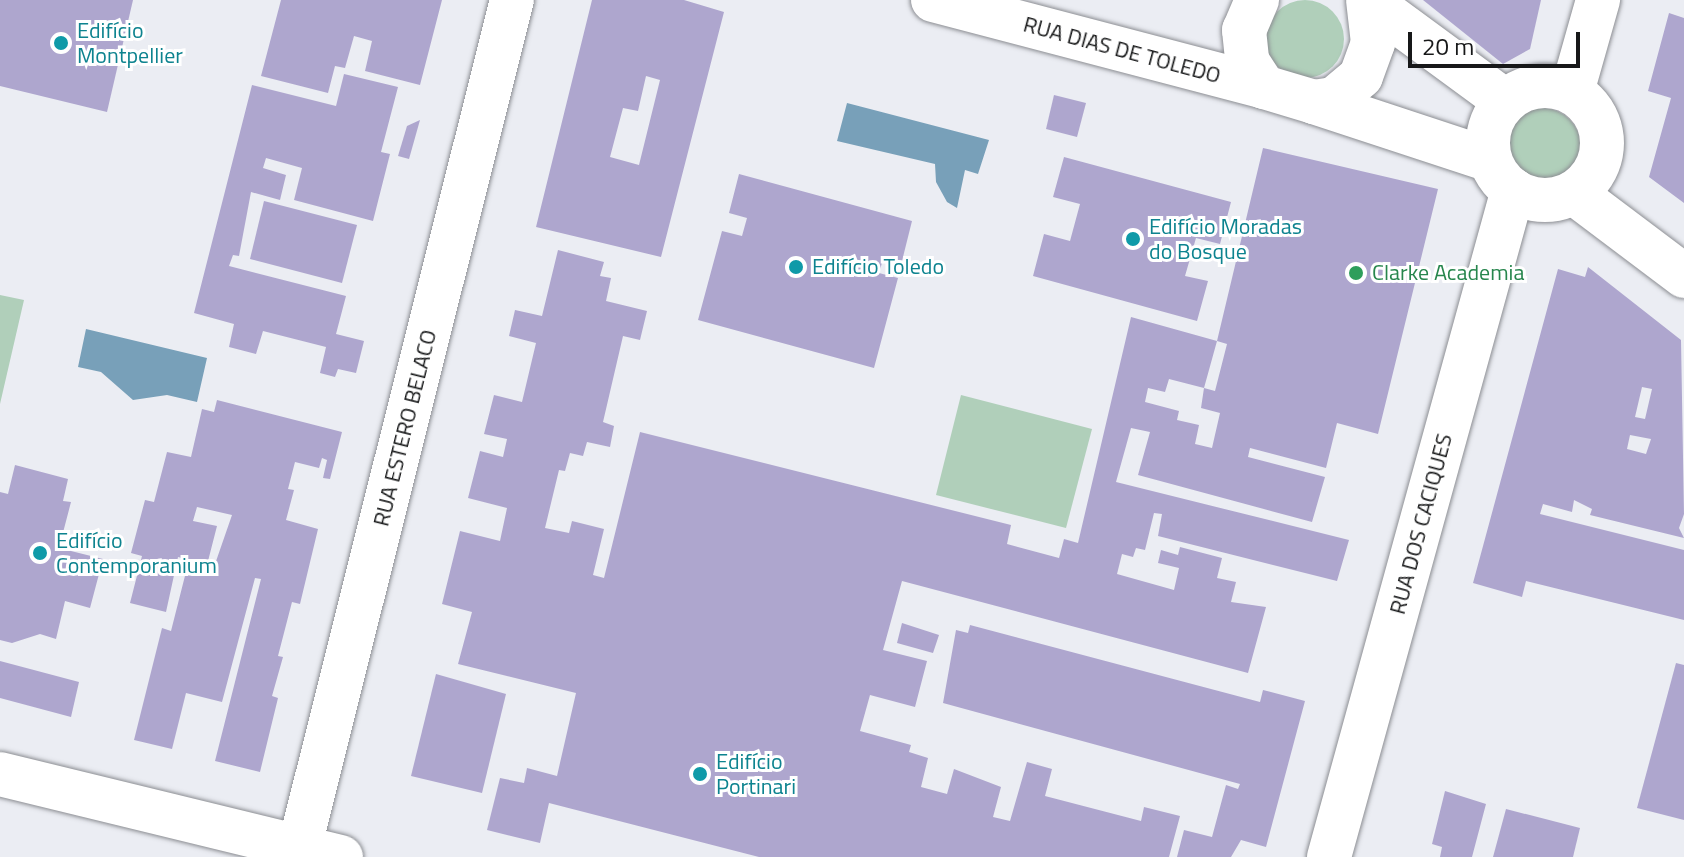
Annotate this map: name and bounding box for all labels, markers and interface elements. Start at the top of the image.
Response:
street label: RUA DIAS DE TOLEDO [1020,11,1224,89]
scale bar [1412,16,1584,66]
place label: Edifício Montpellier [77,17,183,68]
text: 20 m [1422,28,1474,64]
marker: Edifício Montpellier [52,34,70,52]
place label: Edifício Moradas do Bosque [1149,213,1302,264]
marker: Edifício Moradas do Bosque [1124,230,1142,248]
place label: Edifício Toledo [812,254,944,280]
marker: Edifício Toledo [787,258,805,276]
place label: Clarke Academia [1372,260,1524,286]
marker: Clarke Academia [1347,264,1365,282]
street label: RUA ESTERO BELACO [368,327,442,529]
street label: RUA DOS CACIQUES [1384,431,1458,617]
place label: Edifício Contemporanium [56,527,217,578]
marker: Edifício Contemporanium [31,544,49,562]
place label: Edifício Portinari [716,748,796,800]
marker: Edifício Portinari [691,765,709,783]

